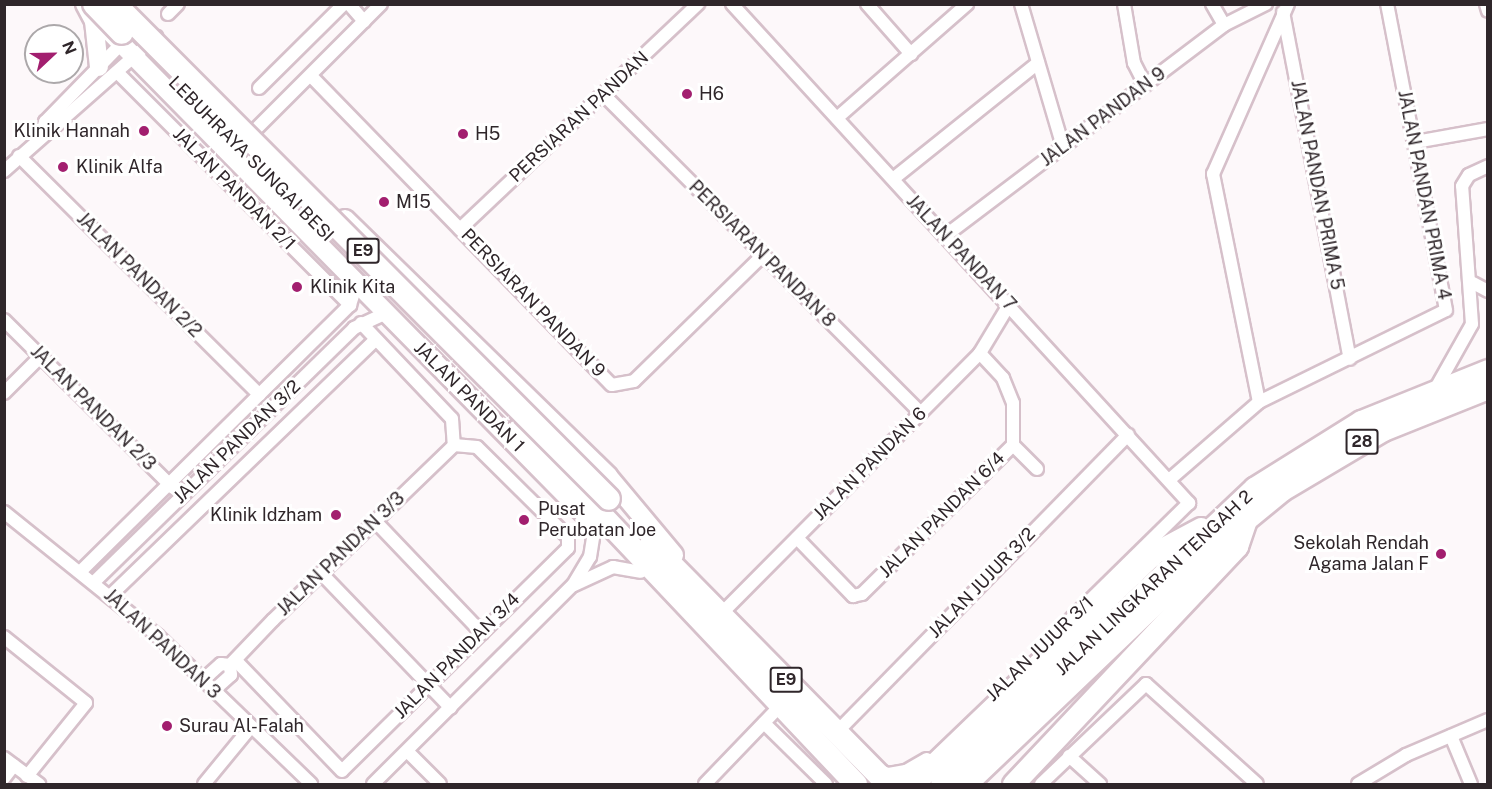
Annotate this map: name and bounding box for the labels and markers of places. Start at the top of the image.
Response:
place label: H6 [699,83,724,105]
marker: H6 [680,87,694,101]
place label: Klinik Hannah [14,120,130,142]
marker: Klinik Hannah [135,122,153,140]
place label: H5 [475,123,500,145]
marker: H5 [456,127,470,141]
place label: Klinik Alfa [76,156,163,178]
marker: Klinik Alfa [54,158,72,176]
place label: M15 [396,191,431,213]
marker: M15 [377,195,391,209]
place label: Klinik Kita [310,276,395,298]
marker: Klinik Kita [288,278,306,296]
place label: Pusat Perubatan Joe [538,499,656,542]
place label: Klinik Idzham [210,504,322,526]
marker: Klinik Idzham [327,506,345,524]
marker: Pusat Perubatan Joe [515,511,533,529]
place label: Sekolah Rendah Agama Jalan F [1293,533,1429,576]
marker: Sekolah Rendah Agama Jalan F [1434,547,1448,561]
place label: Surau Al-Falah [179,715,304,737]
marker: Surau Al-Falah [160,719,174,733]

